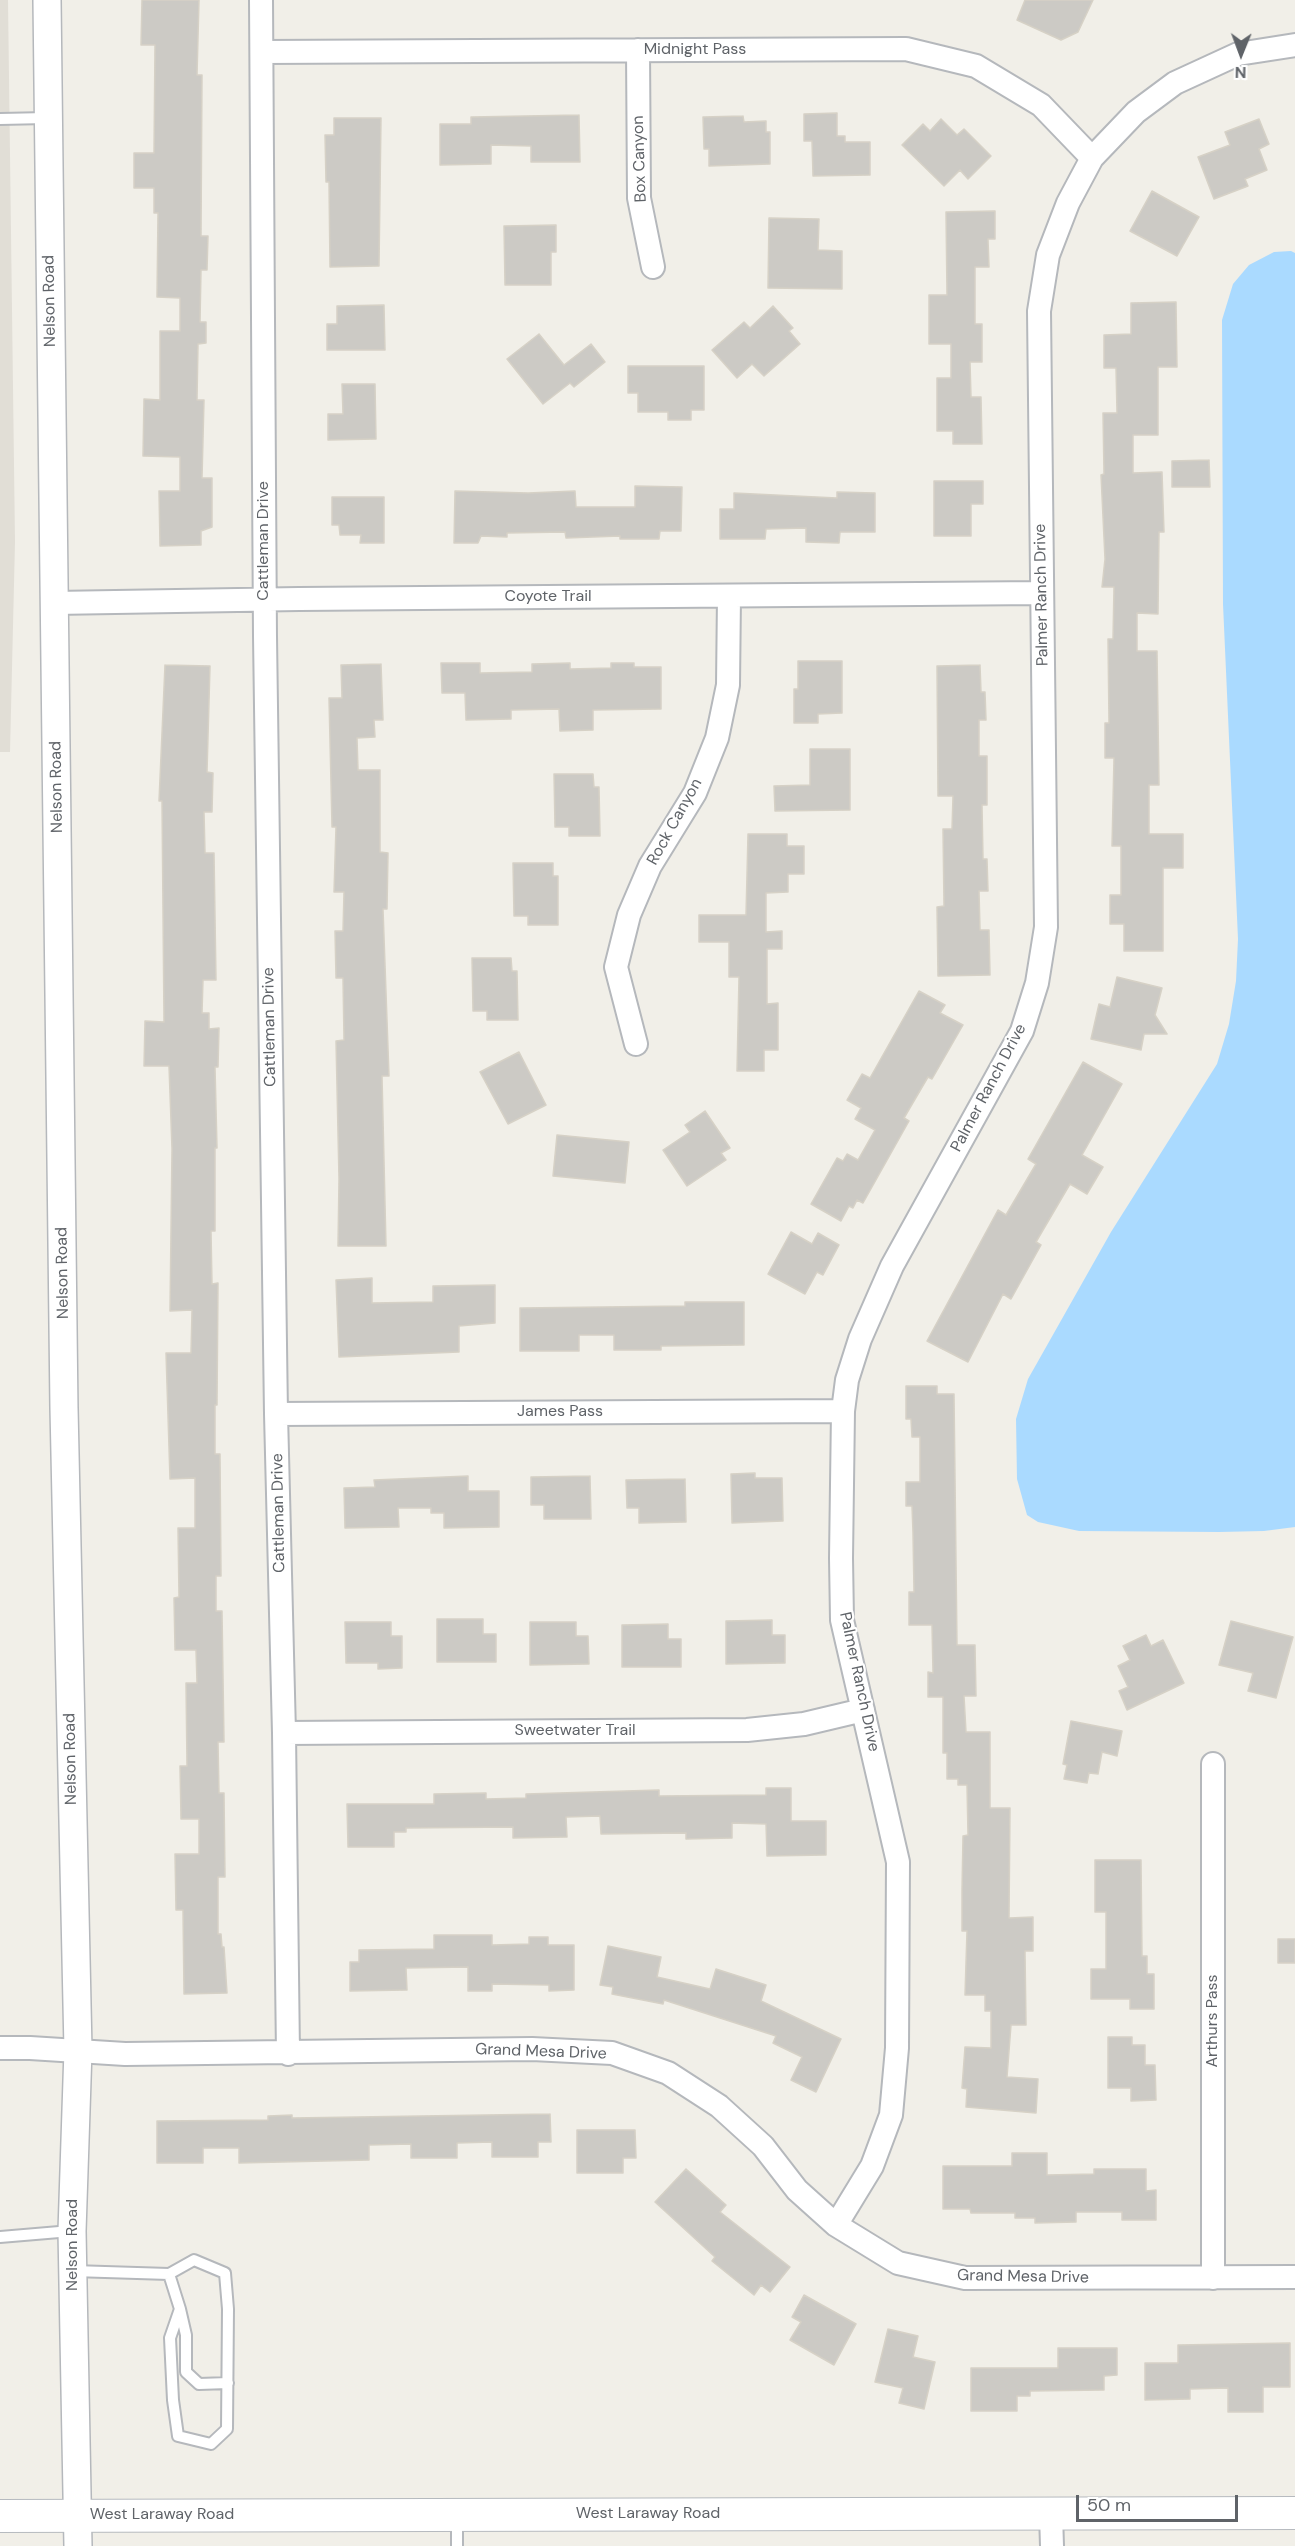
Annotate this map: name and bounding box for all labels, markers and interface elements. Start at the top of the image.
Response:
north arrow [1211,24,1271,84]
street label: Midnight Pass [644,40,746,60]
text: N [1235,62,1247,83]
street label: Box Canyon [629,115,651,203]
street label: Nelson Road [40,255,60,347]
street label: Cattleman Drive [254,481,274,601]
street label: Palmer Ranch Drive [1031,524,1053,666]
street label: Coyote Trail [504,587,592,607]
street label: Nelson Road [47,741,67,833]
street label: Rock Canyon [643,775,707,869]
street label: Cattleman Drive [259,967,281,1087]
street label: Palmer Ranch Drive [947,1021,1031,1155]
street label: Nelson Road [53,1227,73,1319]
street label: James Pass [517,1402,603,1422]
street label: Cattleman Drive [268,1453,290,1573]
street label: Palmer Ranch Drive [835,1610,883,1754]
street label: Nelson Road [61,1713,81,1805]
street label: Sweetwater Trail [514,1721,636,1741]
street label: Arthurs Pass [1203,1974,1223,2068]
street label: Grand Mesa Drive [475,2040,607,2064]
street label: Nelson Road [63,2199,83,2291]
street label: Grand Mesa Drive [957,2266,1089,2288]
scale bar [1079,2483,1241,2521]
text: 50 m [1087,2493,1131,2517]
street label: West Laraway Road [576,2504,720,2524]
street label: West Laraway Road [90,2505,234,2525]

